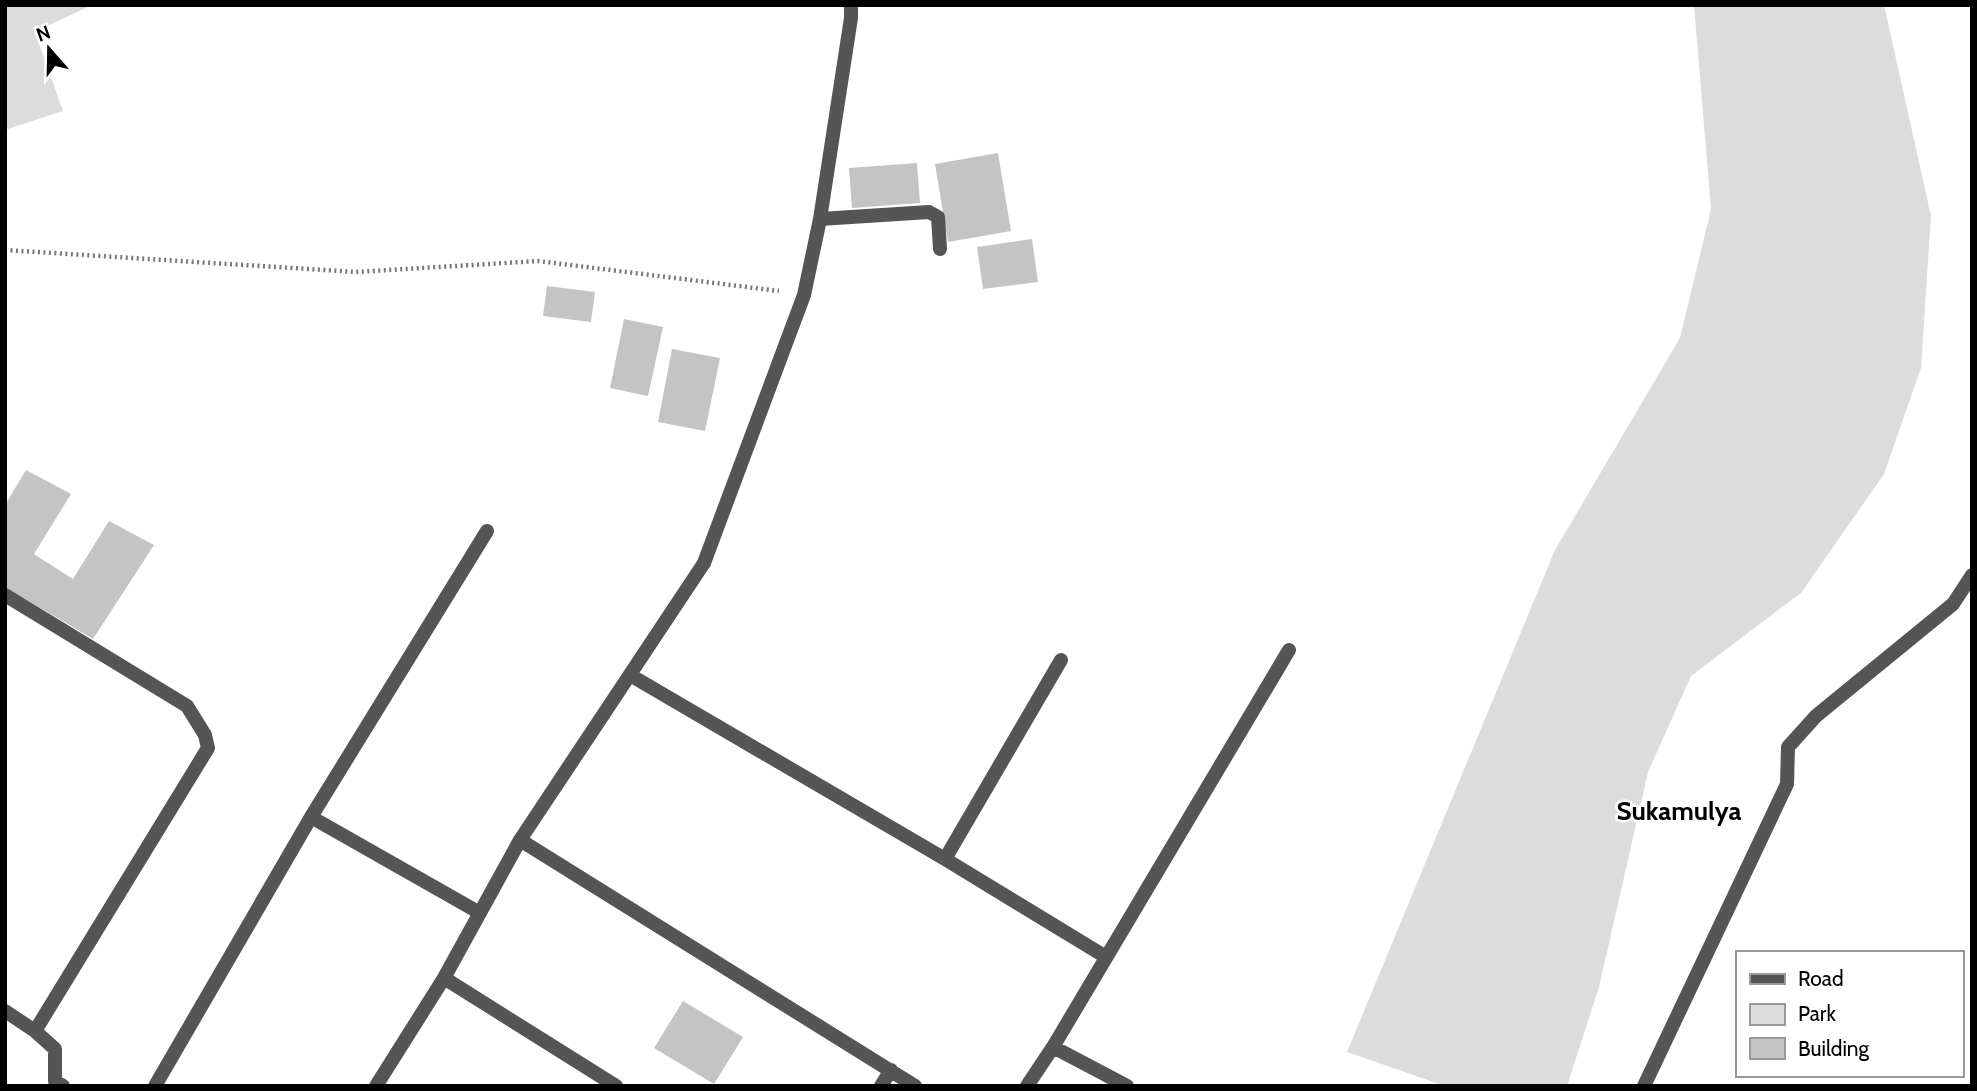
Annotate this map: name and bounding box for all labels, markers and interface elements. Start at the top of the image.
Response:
north arrow [14,14,84,84]
text: N [33,20,54,47]
district label: Sukamulya [1616,795,1742,827]
legend [1736,951,1963,1077]
text: Road [1798,966,1844,991]
text: Park [1798,1001,1836,1026]
text: Building [1798,1036,1870,1061]

